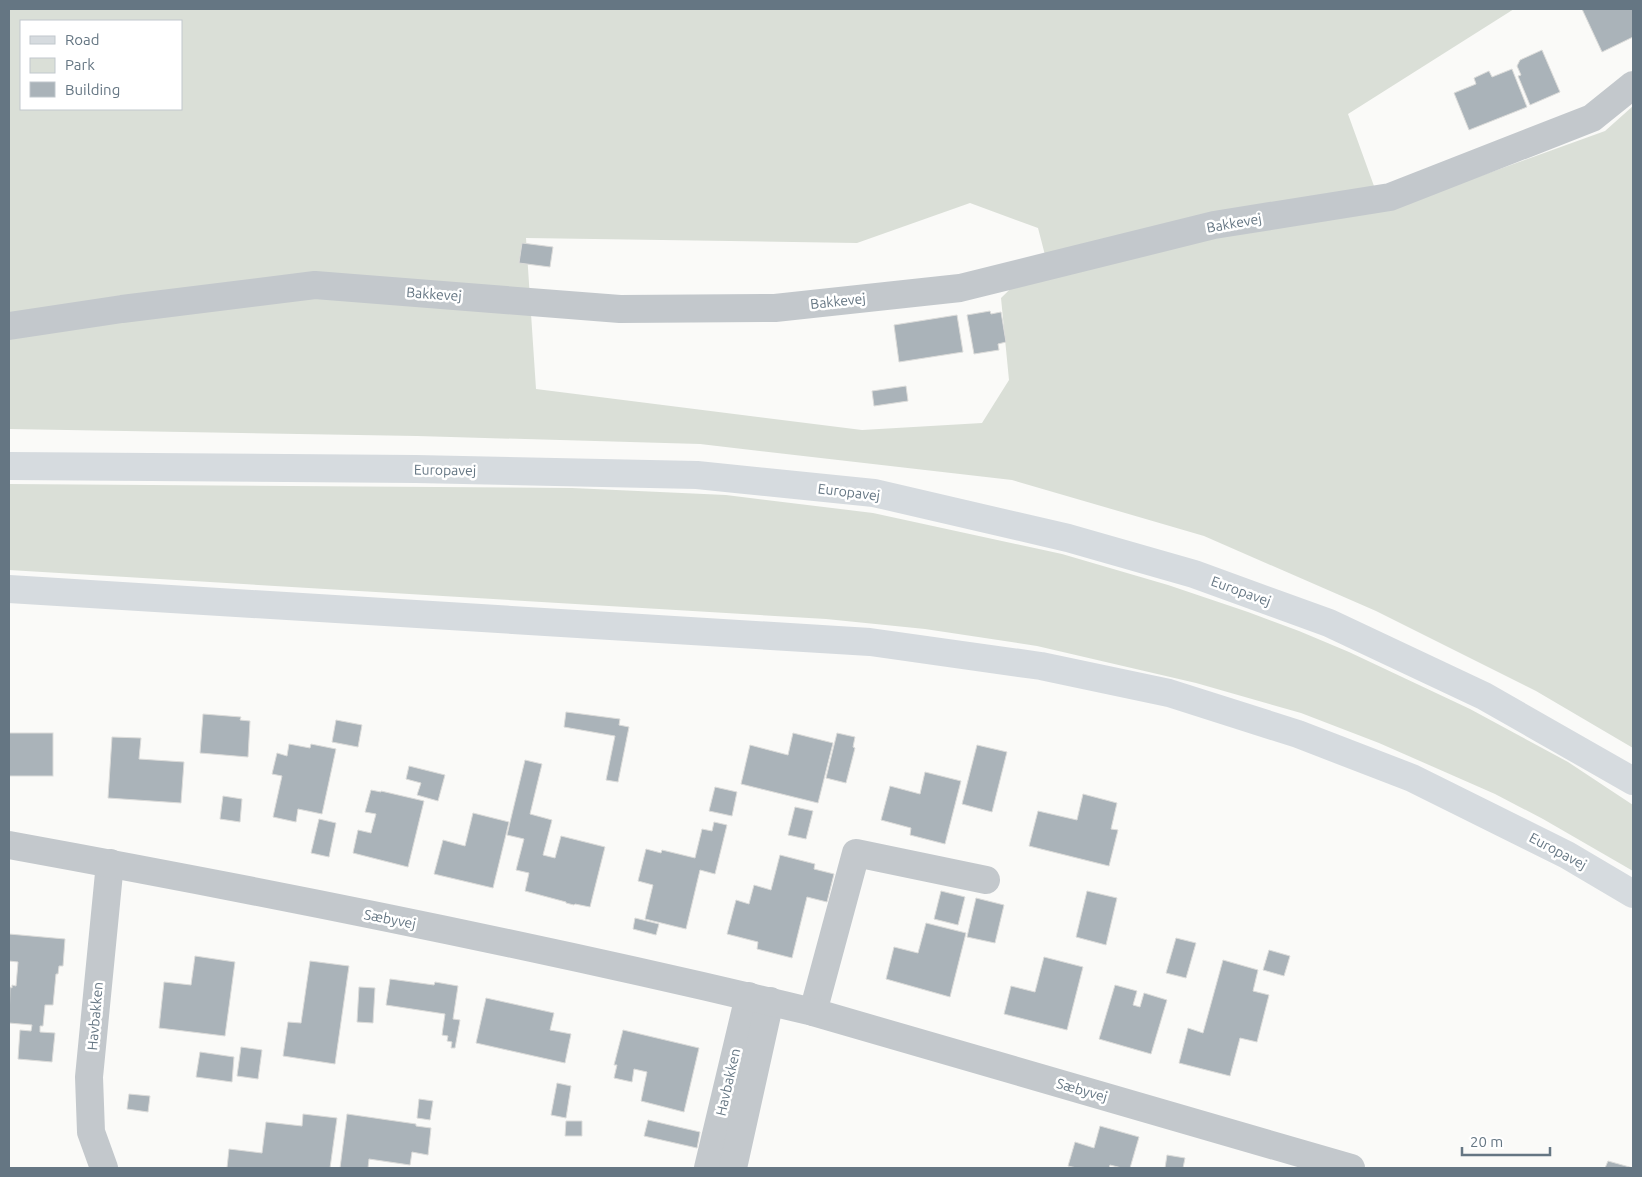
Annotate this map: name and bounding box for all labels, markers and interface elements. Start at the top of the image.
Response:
legend [20,20,182,110]
text: Road [65,31,100,48]
text: Park [65,56,95,73]
text: Building [65,81,120,98]
street label: Bakkevej [1205,210,1263,236]
street label: Bakkevej [406,284,462,304]
street label: Bakkevej [809,290,867,312]
street label: Europavej [414,461,476,479]
street label: Europavej [817,480,881,504]
street label: Europavej [1209,573,1273,609]
street label: Europavej [1527,829,1589,873]
street label: Sæbyvej [363,906,417,932]
street label: Havbakken [84,981,106,1051]
street label: Havbakken [712,1047,744,1117]
street label: Sæbyvej [1055,1075,1109,1105]
scale bar [1462,1124,1550,1156]
text: 20 m [1470,1133,1503,1150]

